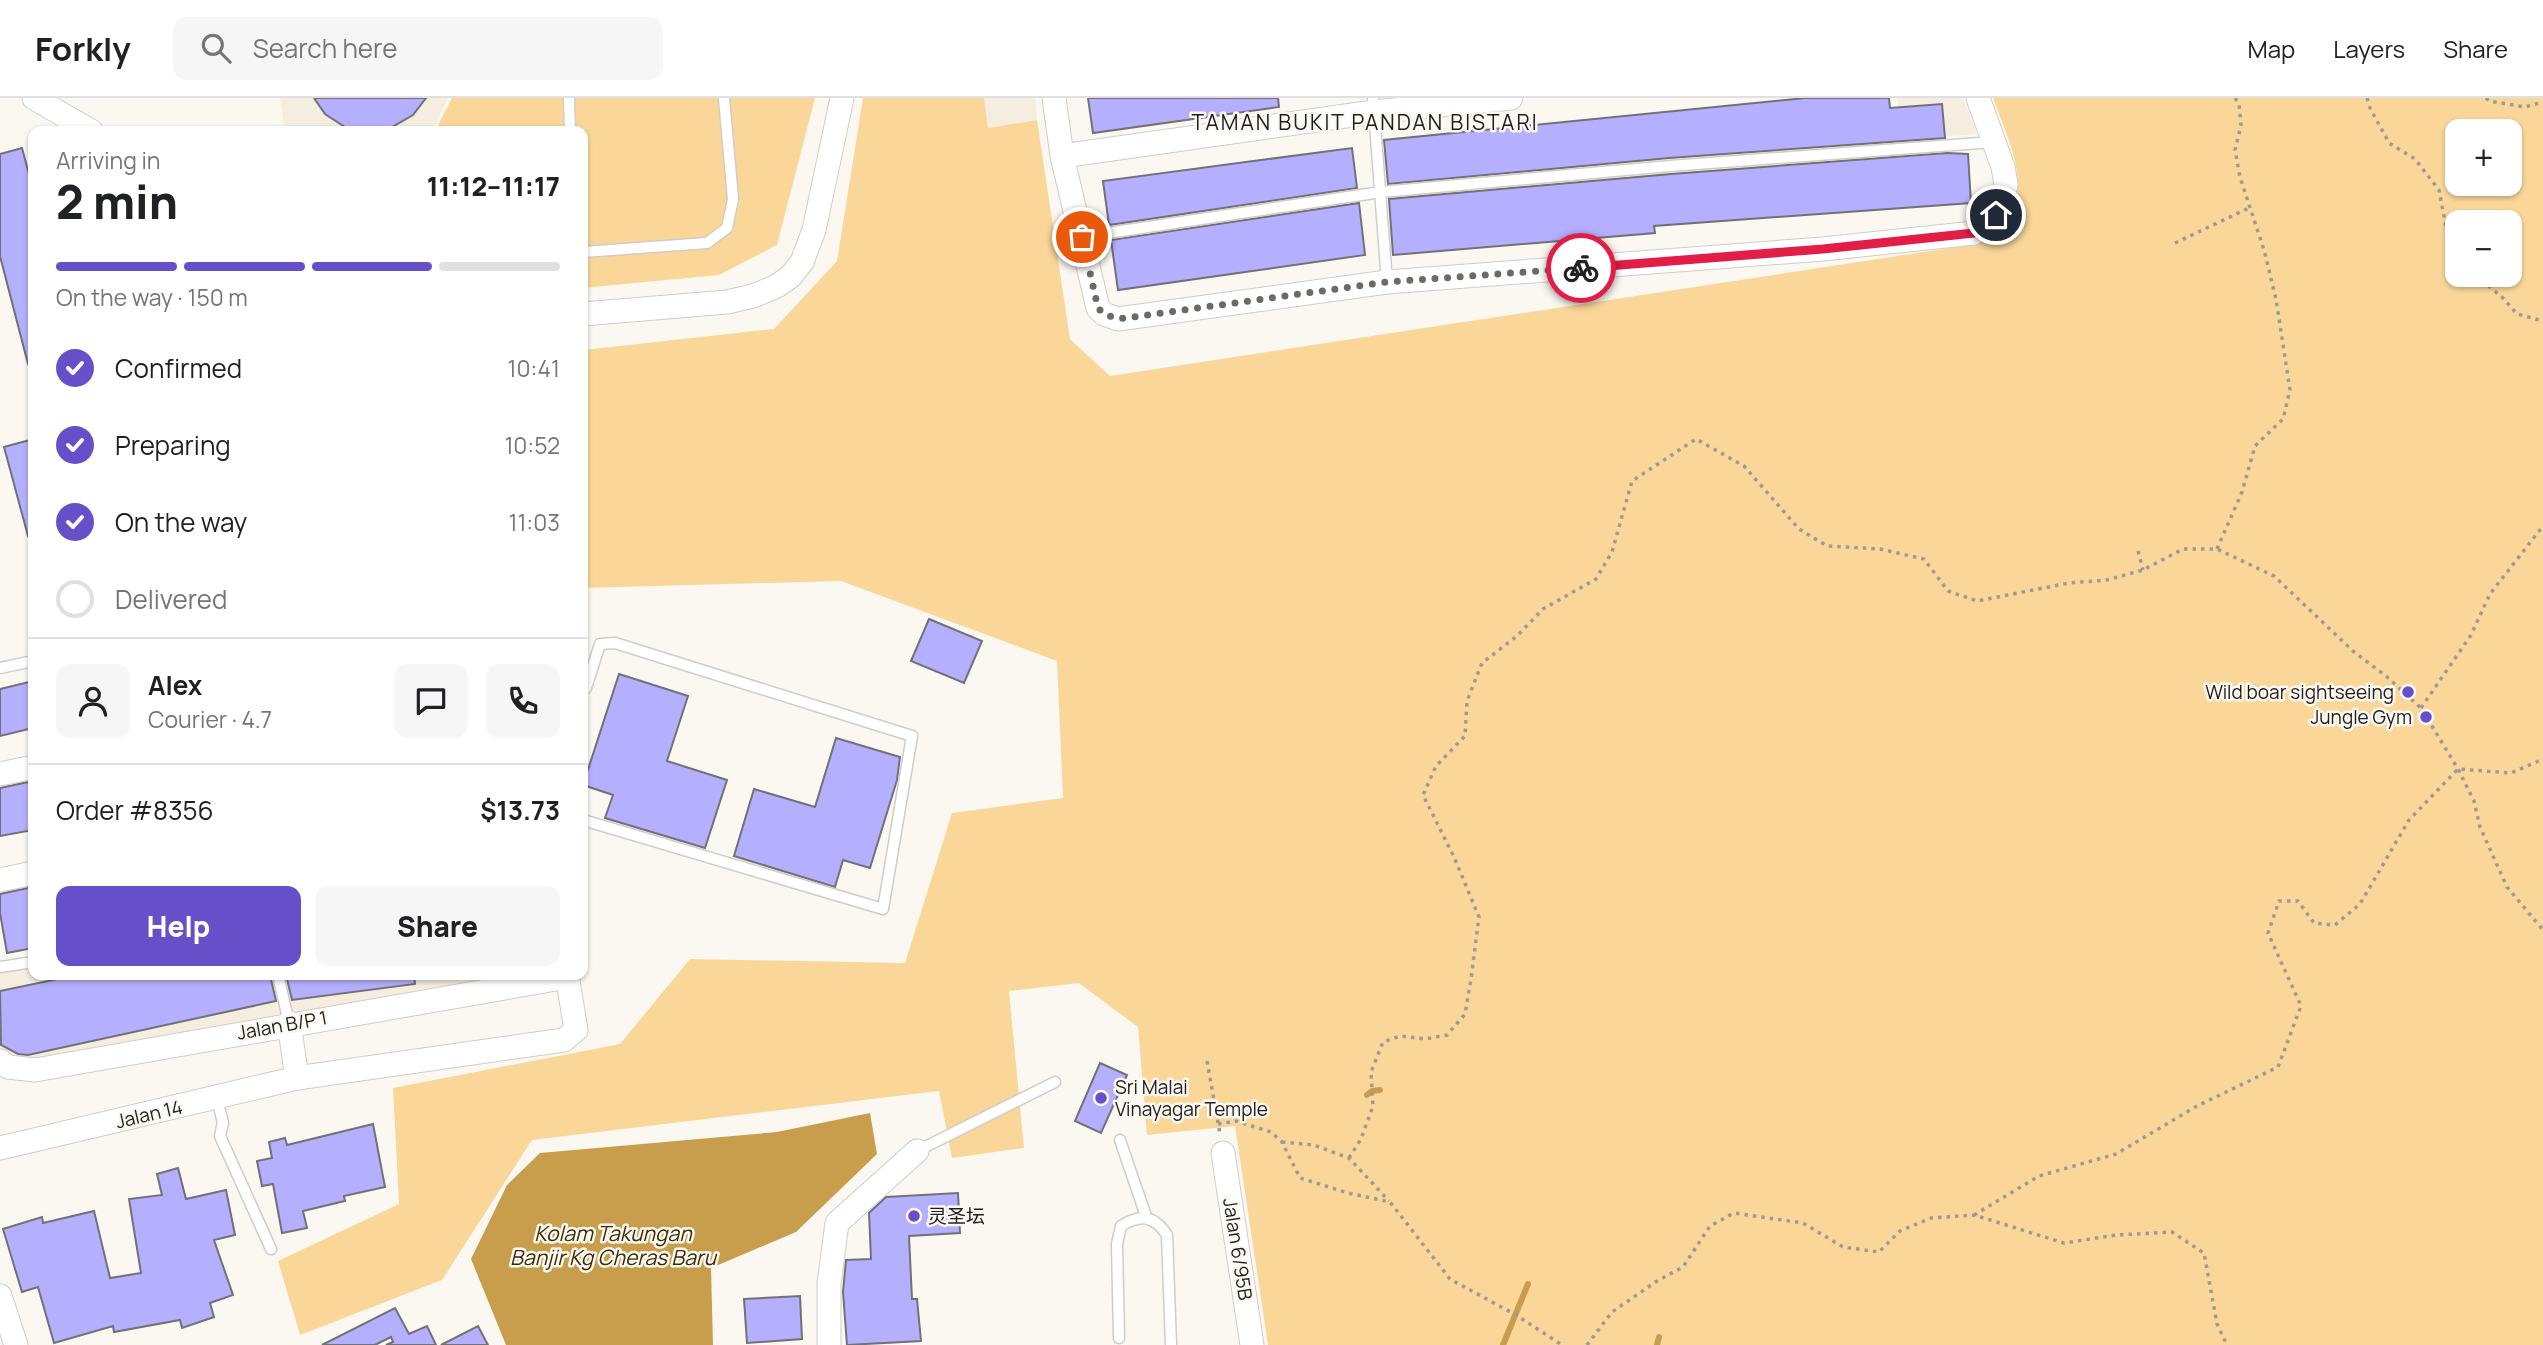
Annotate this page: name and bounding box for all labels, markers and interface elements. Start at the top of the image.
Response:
search box [173,17,663,80]
text: Forkly [35,26,131,71]
icon: search [197,29,235,67]
text: Search here [253,30,397,66]
text: Map [2248,32,2295,65]
text: Layers [2333,32,2405,65]
text: Share [2443,32,2508,65]
district label: TAMAN BUKIT PANDAN BISTARI [1191,108,1539,136]
map controls [2445,119,2522,287]
button: + [2445,119,2522,196]
text: Arriving in [56,144,161,176]
text: 11:12–11:17 [427,168,560,204]
text: 2 min [56,170,178,233]
pin [1966,185,2026,245]
icon: home [1977,196,2015,234]
pin [1052,207,1112,267]
button: − [2445,210,2522,287]
icon: bag [1063,218,1101,256]
courier [1546,233,1616,303]
icon: bike [1562,249,1600,287]
text: On the way · 150 m [56,281,248,313]
icon: check [56,349,94,387]
text: Confirmed [115,350,242,386]
text: 10:41 [508,352,560,384]
icon: check [56,426,94,464]
text: Preparing [115,427,231,463]
text: 10:52 [504,429,560,461]
icon: check [56,503,94,541]
text: On the way [115,504,247,540]
text: 11:03 [508,506,560,538]
text: Delivered [115,581,227,617]
button: person [56,664,130,738]
button: chat [394,664,468,738]
button: phone [486,664,560,738]
text: Alex [148,667,202,703]
place label: Wild boar sightseeing [2205,679,2394,705]
marker: Wild boar sightseeing [2400,684,2416,700]
text: Courier · 4.7 [148,703,272,735]
place label: Jungle Gym [2311,704,2412,730]
marker: Jungle Gym [2418,709,2434,725]
text: Order #8356 [56,792,214,828]
text: $13.73 [480,792,560,828]
button: Help [56,886,301,966]
button: Share [315,886,560,966]
street label: Jalan B/P 1 [235,1004,329,1046]
place label: Sri Malai Vinayagar Temple [1115,1074,1268,1122]
marker: Sri Malai Vinayagar Temple [1093,1090,1109,1106]
street label: Jalan 14 [113,1094,185,1134]
street label: Jalan 6/95B [1217,1196,1259,1302]
place label: 灵圣坛 [928,1203,985,1229]
marker: 灵圣坛 [906,1208,922,1224]
water label: Kolam Takungan Banjir Kg Cheras Baru [510,1219,717,1271]

